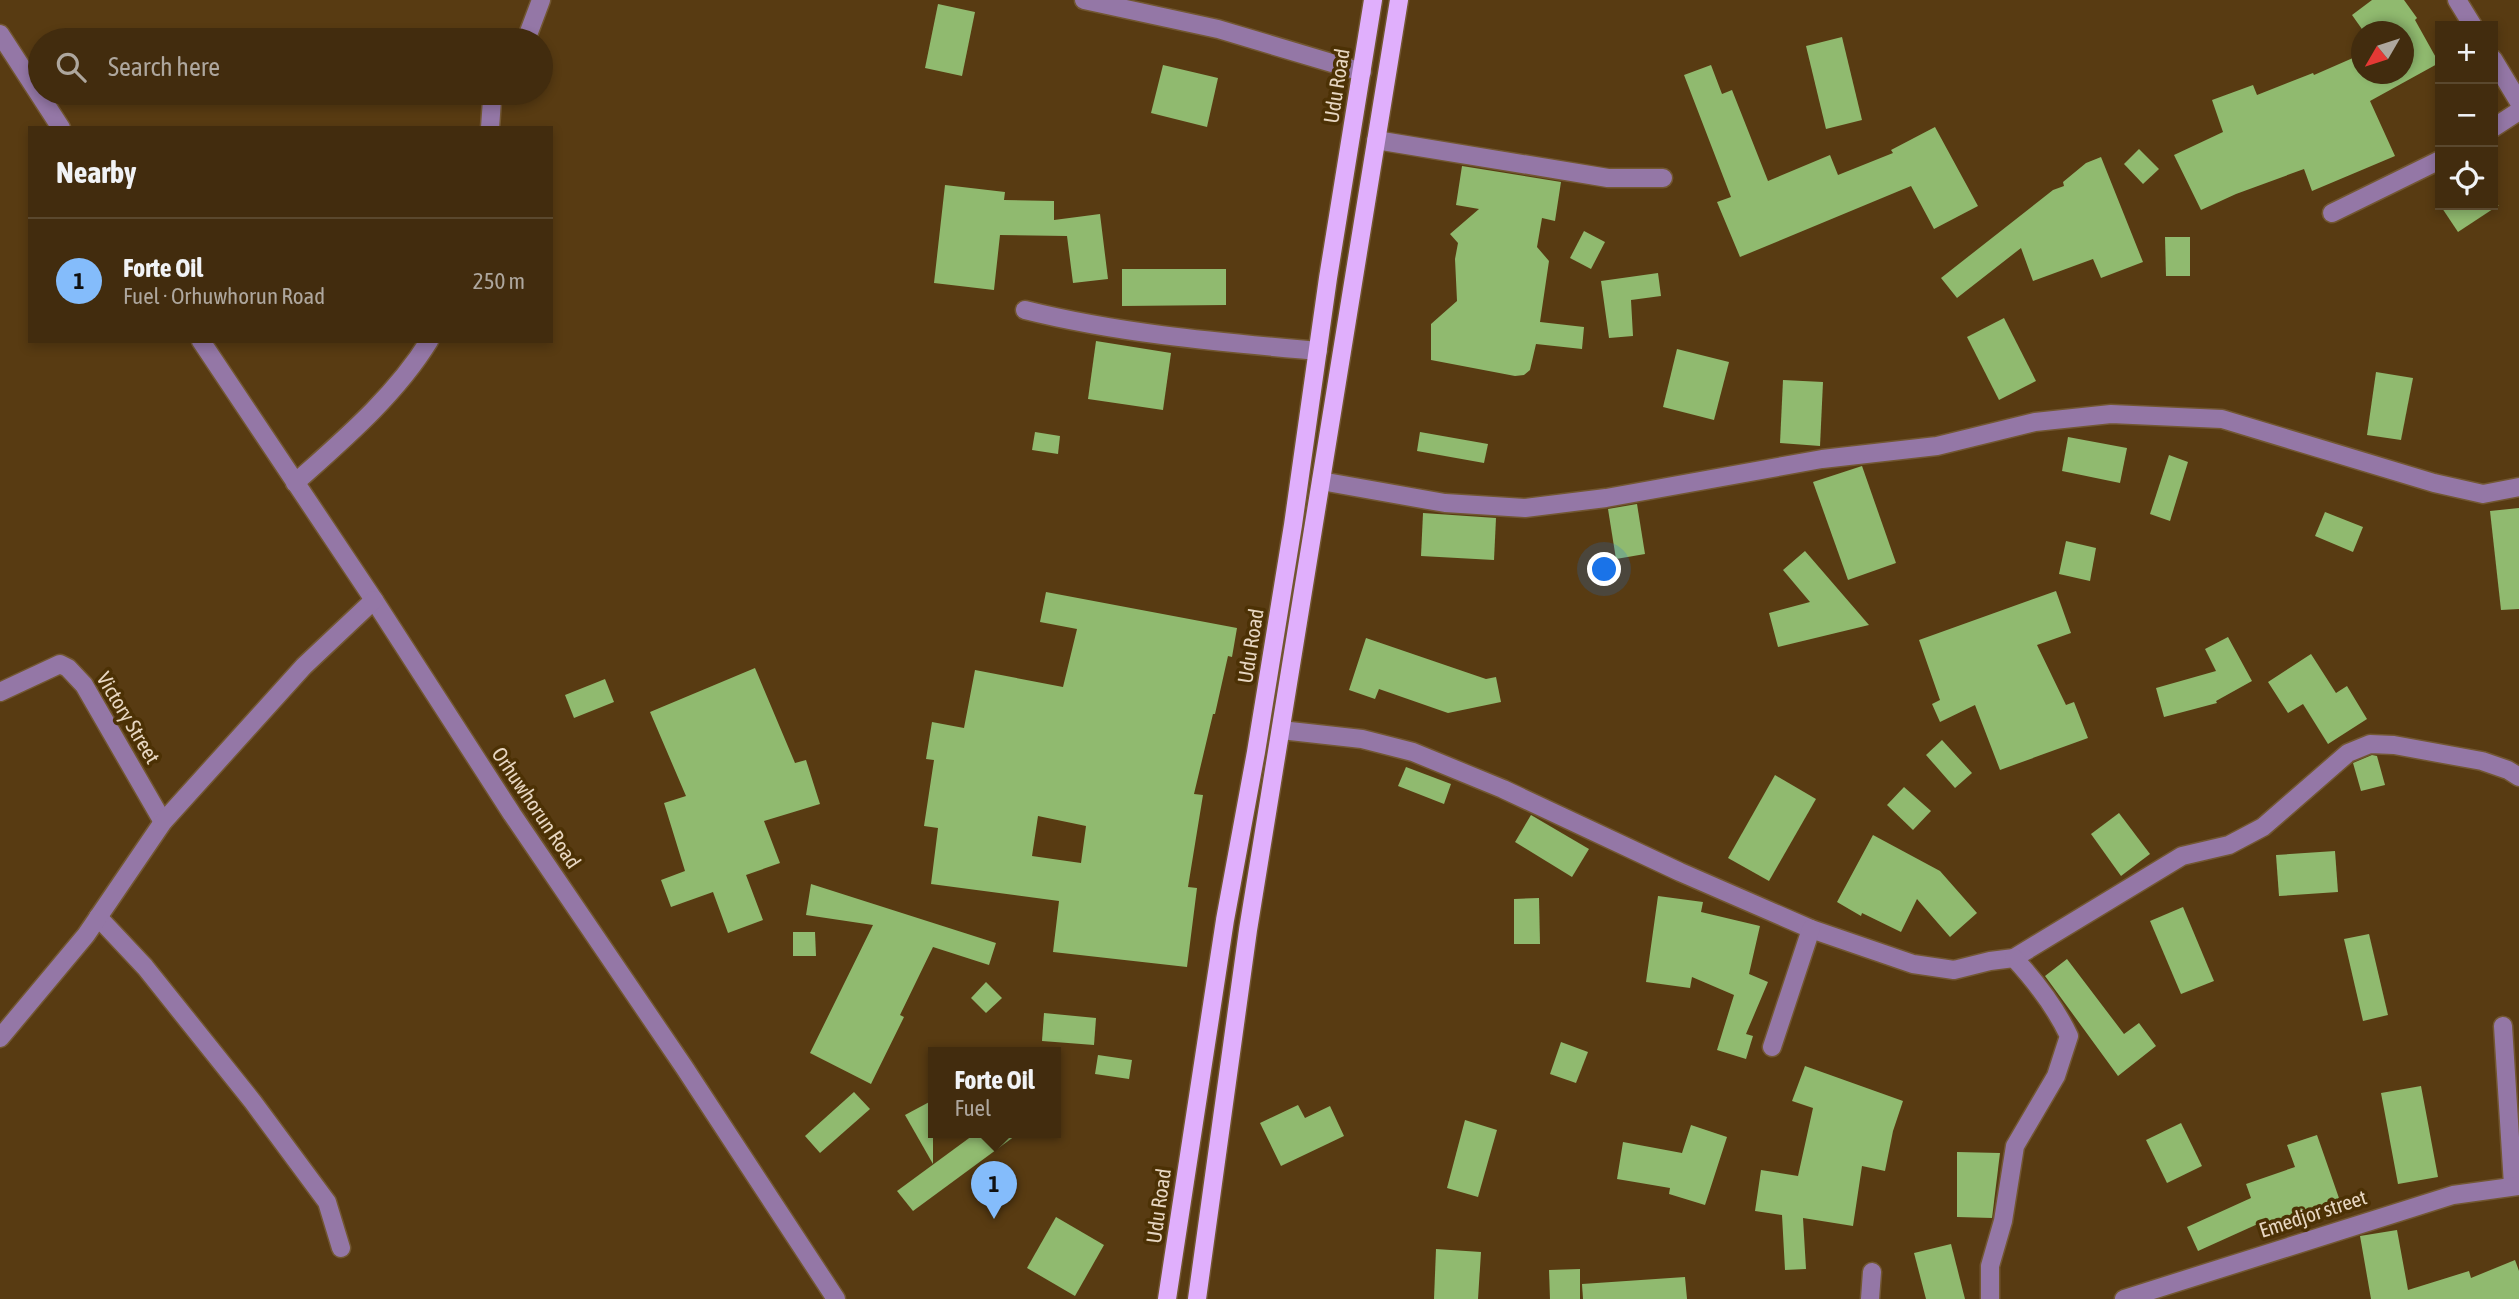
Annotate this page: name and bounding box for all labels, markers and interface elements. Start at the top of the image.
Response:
north arrow [2351,21,2414,84]
map controls [2435,21,2498,210]
button: + [2435,21,2498,84]
search box [28,28,553,105]
street label: Udu Road [1318,47,1354,125]
icon: search [52,48,90,86]
text: Search here [108,52,220,82]
button: − [2435,84,2498,147]
button: locate [2435,147,2498,210]
text: Nearby [56,155,136,189]
text: Forte Oil [123,253,203,283]
text: 1 [74,268,84,294]
text: 250 m [473,268,525,294]
text: Fuel · Orhuwhorun Road [123,283,325,309]
your location [1587,552,1621,586]
street label: Udu Road [1232,607,1268,685]
street label: Victory Street [92,667,166,768]
street label: Orhuwhorun Road [487,742,586,873]
popup [928,1047,1061,1138]
text: Forte Oil [954,1065,1035,1095]
text: Fuel [954,1095,991,1121]
pin: 1 [971,1161,1017,1219]
street label: Udu Road [1141,1167,1175,1245]
street label: Emedjor street [2256,1184,2370,1242]

